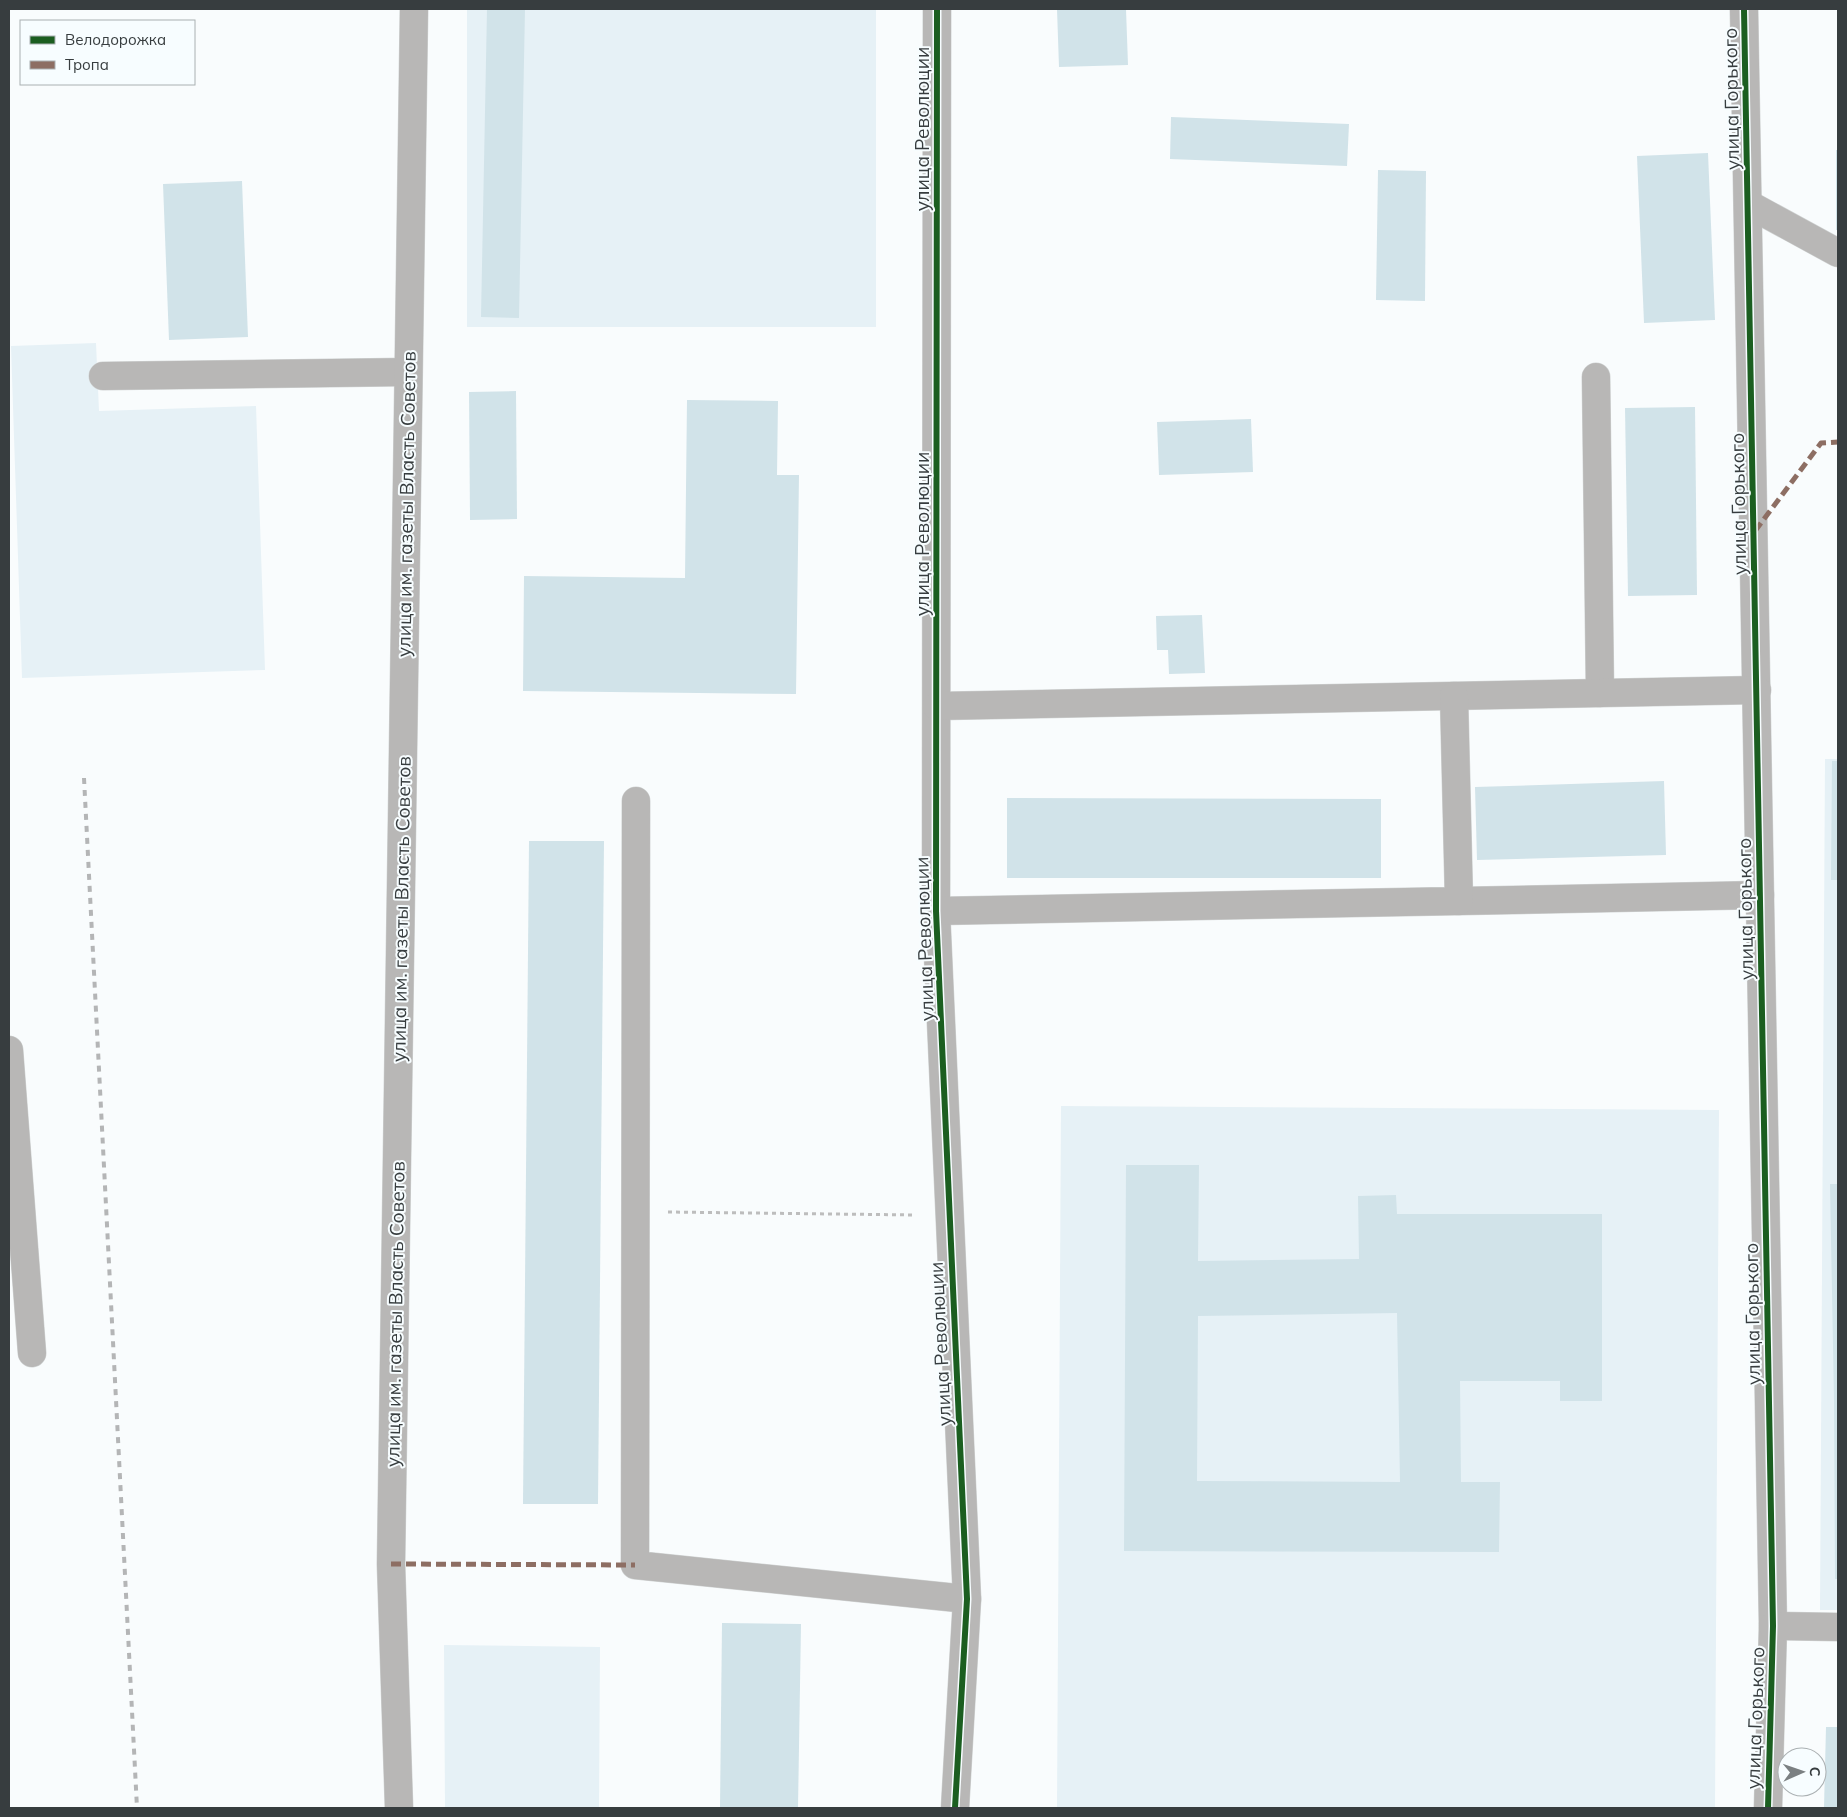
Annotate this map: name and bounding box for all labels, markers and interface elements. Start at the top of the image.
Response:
legend [20,20,195,85]
street label: улица Горького [1718,28,1744,170]
text: Велодорожка [65,30,166,49]
street label: улица Революции [910,47,934,211]
text: Тропа [65,55,109,74]
street label: улица им. газеты Власть Советов [391,351,421,657]
street label: улица Горького [1725,433,1751,575]
street label: улица Революции [910,452,934,616]
street label: улица им. газеты Власть Советов [386,756,416,1062]
street label: улица Горького [1732,838,1758,980]
street label: улица Революции [909,856,939,1022]
street label: улица им. газеты Власть Советов [380,1161,410,1467]
street label: улица Горького [1739,1243,1765,1385]
street label: улица Революции [924,1261,956,1427]
street label: улица Горького [1741,1646,1769,1790]
north arrow [1777,1747,1827,1797]
text: С [1806,1766,1824,1777]

